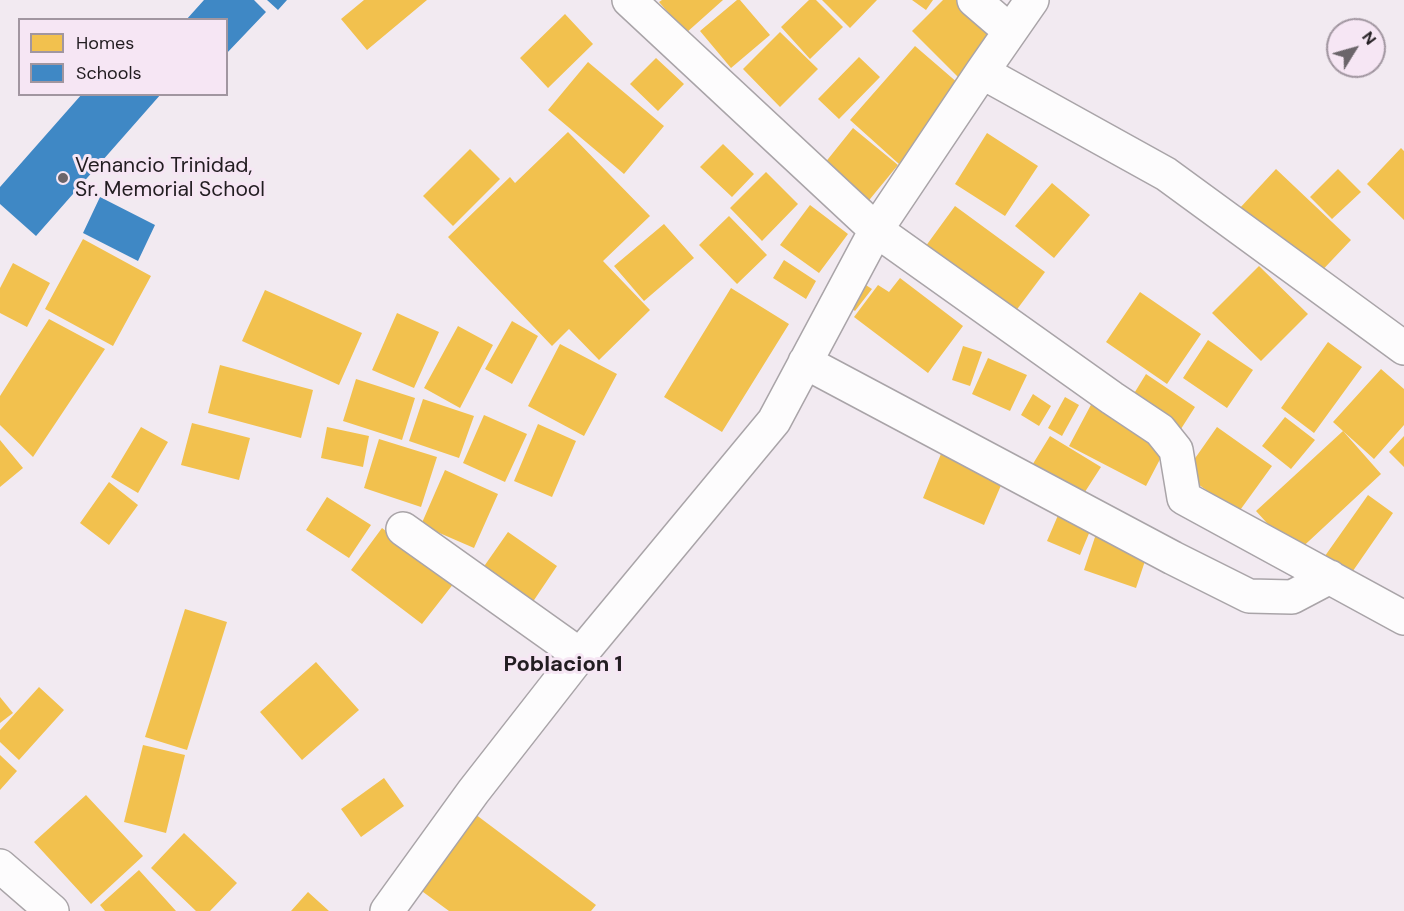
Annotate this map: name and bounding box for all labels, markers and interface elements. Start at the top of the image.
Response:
legend [18,18,228,96]
north arrow [1326,18,1386,78]
text: N [1357,27,1381,49]
text: Homes [76,31,134,55]
text: Schools [76,61,141,85]
place label: Venancio Trinidad, Sr. Memorial School [75,153,265,203]
marker: Venancio Trinidad, Sr. Memorial School [56,171,70,185]
district label: Poblacion 1 [503,652,623,678]

